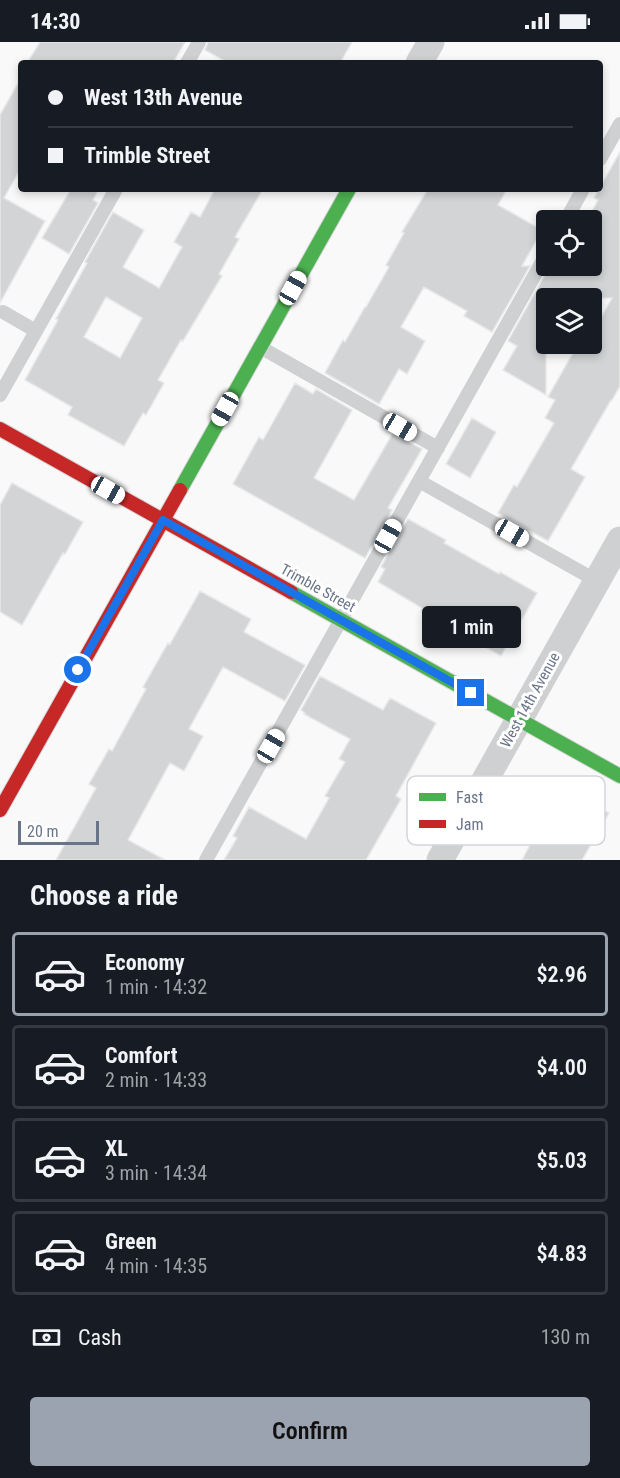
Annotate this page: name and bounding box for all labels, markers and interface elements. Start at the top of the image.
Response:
text: 14:30 [30,9,81,34]
text: West 13th Avenue [84,85,242,110]
text: Trimble Street [84,143,210,168]
map controls [536,210,602,354]
button: locate [536,210,602,276]
car [276,268,310,308]
button: layers [536,288,602,354]
car [208,389,242,429]
car [380,410,420,444]
car [88,473,128,507]
car [371,516,405,556]
car [492,516,532,550]
street label: Trimble Street [277,560,359,616]
callout: 1 min [422,606,520,648]
text: 1 min [449,615,494,639]
street label: West 14th Avenue [496,649,564,751]
route start [64,656,91,683]
route end [457,679,484,706]
car [254,726,288,766]
legend [407,776,605,845]
text: Fast [456,788,483,807]
text: Jam [456,815,483,834]
scale bar [18,818,99,846]
text: 20 m [27,822,59,841]
text: Choose a ride [30,880,178,912]
icon: car [33,947,87,1001]
text: Economy [105,950,185,975]
text: $2.96 [536,962,587,987]
text: 1 min · 14:32 [105,975,207,999]
icon: car [33,1040,87,1094]
text: Comfort [105,1043,178,1068]
text: $4.00 [536,1055,587,1080]
text: 2 min · 14:33 [105,1068,207,1092]
icon: car [33,1133,87,1187]
text: XL [105,1136,128,1161]
text: $5.03 [536,1148,587,1173]
text: 3 min · 14:34 [105,1161,207,1185]
icon: car [33,1226,87,1280]
text: Green [105,1229,157,1254]
text: $4.83 [536,1241,587,1266]
text: 4 min · 14:35 [105,1254,207,1278]
icon: cash [30,1321,63,1354]
text: Cash [78,1325,122,1350]
text: 130 m [541,1325,590,1349]
button: Confirm [30,1397,590,1466]

